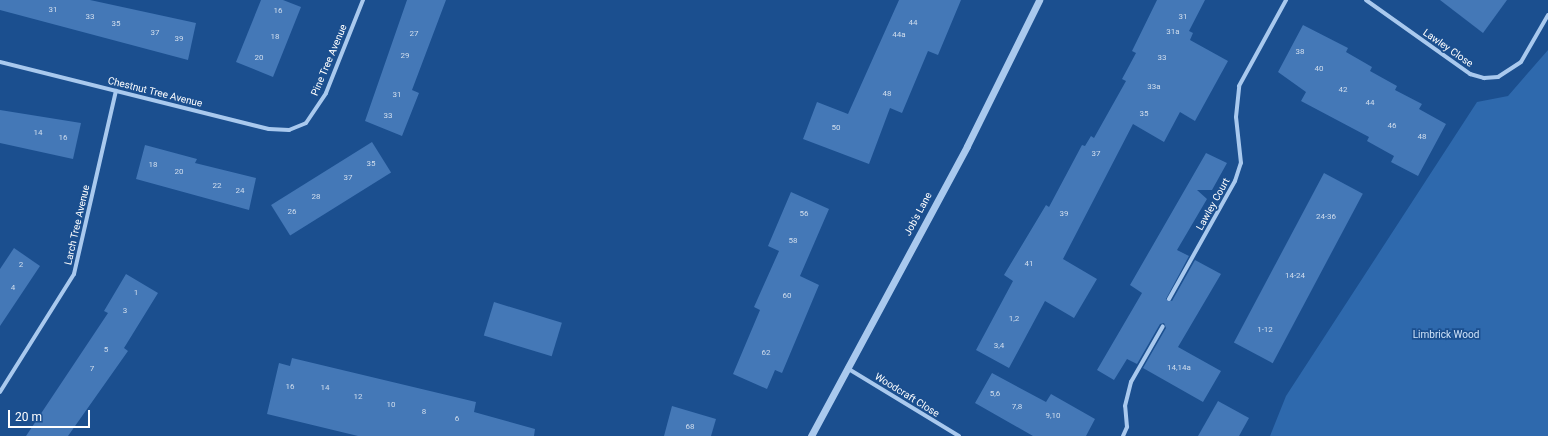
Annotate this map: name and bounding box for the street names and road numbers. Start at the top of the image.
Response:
street label: Pine Tree Avenue [308,22,350,98]
street label: Lawley Close [1421,26,1475,70]
street label: Chestnut Tree Avenue [106,74,204,110]
street label: Lawley Court [1194,176,1232,232]
street label: Larch Tree Avenue [62,184,92,266]
street label: Job's Lane [902,190,934,238]
street label: Woodcraft Close [872,370,942,420]

